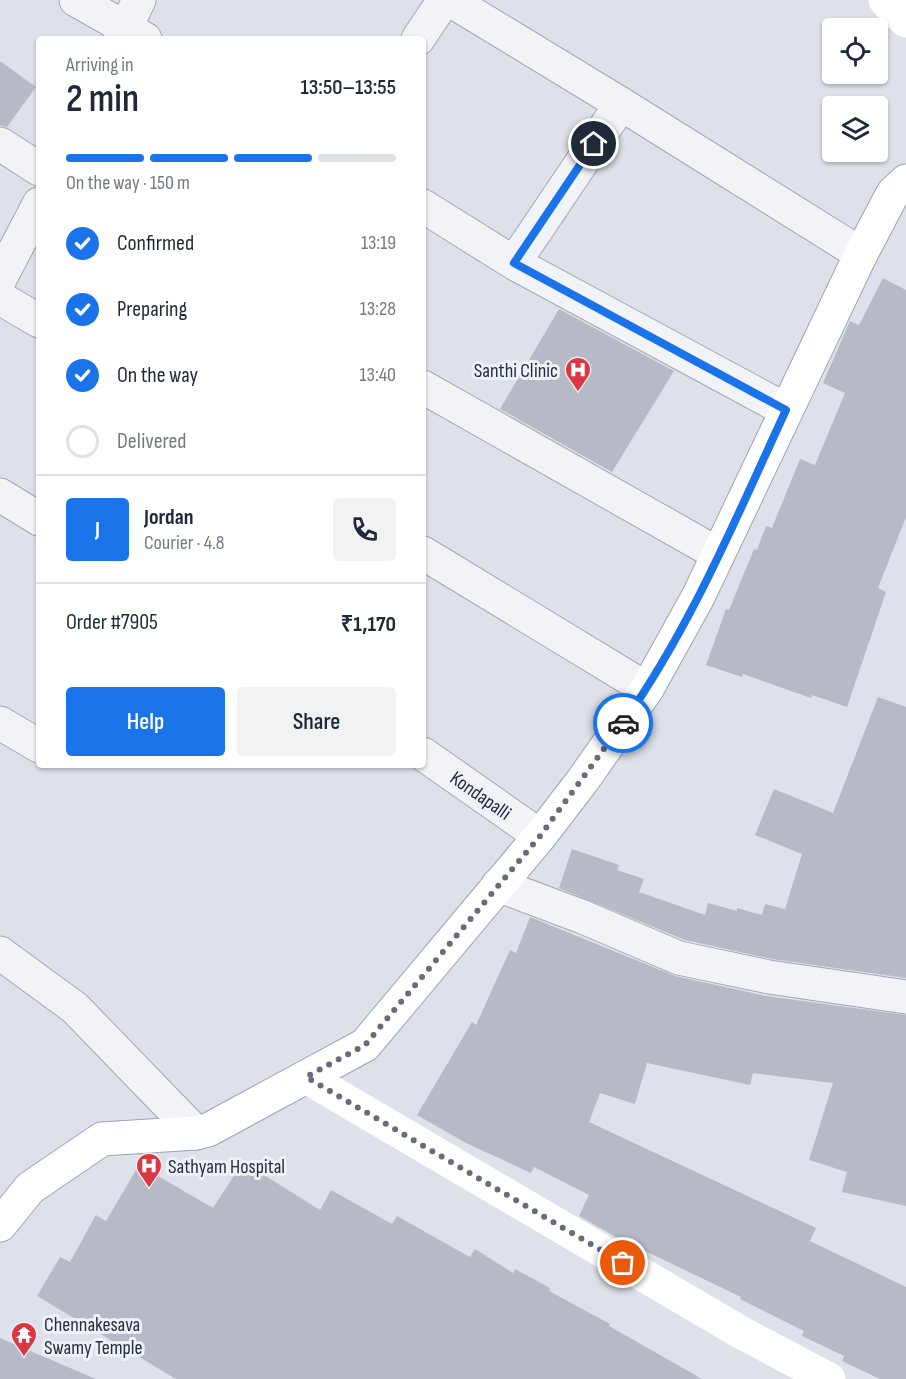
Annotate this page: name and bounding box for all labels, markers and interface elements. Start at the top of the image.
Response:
map controls [822,18,888,162]
button: locate [822,18,888,84]
text: Arriving in [66,53,134,77]
text: 13:50–13:55 [300,74,396,101]
text: 2 min [66,76,139,123]
button: layers [822,96,888,162]
pin [568,118,619,169]
icon: home [577,127,610,160]
text: On the way · 150 m [66,171,190,195]
icon: check [66,227,99,260]
text: Confirmed [117,230,194,257]
text: 13:19 [361,231,396,255]
icon: check [66,293,99,326]
text: Preparing [117,296,187,323]
text: 13:28 [360,297,396,321]
hospital icon: Santhi Clinic [563,355,593,393]
icon: check [66,359,99,392]
place label: Santhi Clinic [474,359,558,383]
text: On the way [117,362,198,389]
text: 13:40 [360,363,396,387]
text: Delivered [117,428,186,455]
button: phone [333,498,396,561]
text: Jordan [144,504,193,531]
text: J [95,516,100,543]
text: Courier · 4.8 [144,531,225,555]
text: Order #7905 [66,609,158,636]
text: ₹1,170 [341,611,396,638]
button: Help [66,687,225,756]
button: Share [237,687,396,756]
courier [593,693,653,753]
icon: car [607,707,640,740]
street label: Kondapalli [445,766,516,825]
hospital icon: Sathyam Hospital [134,1151,164,1189]
place label: Sathyam Hospital [168,1155,285,1179]
pin [597,1237,648,1288]
icon: bag [606,1246,639,1279]
place label: Chennakesava Swamy Temple [44,1313,143,1360]
temple icon: Chennakesava Swamy Temple [9,1320,39,1358]

